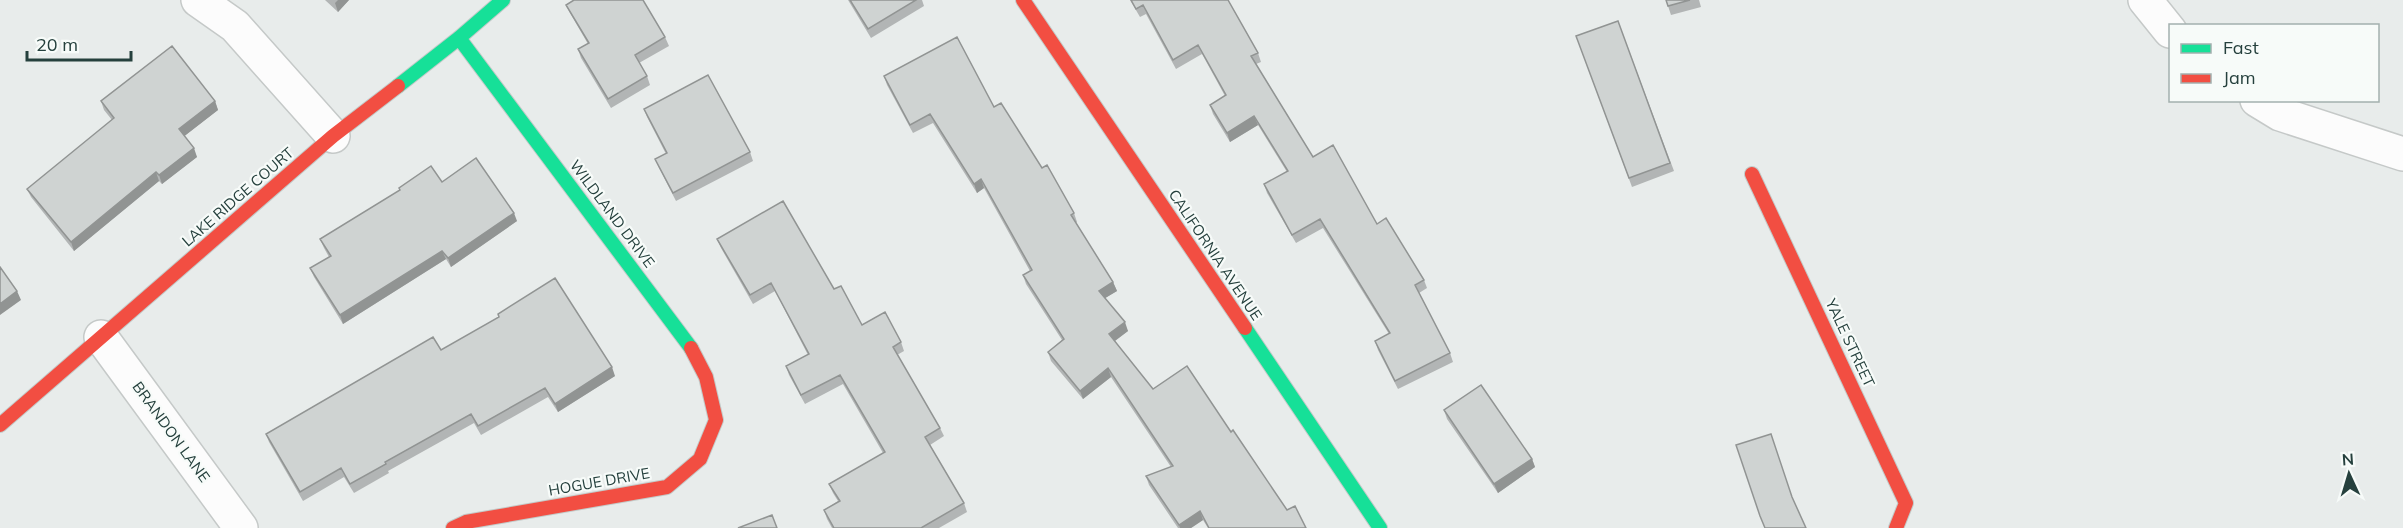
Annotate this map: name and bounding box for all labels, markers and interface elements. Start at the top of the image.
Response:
scale bar [27,24,130,62]
legend [2169,24,2379,102]
text: 20 m [36,33,78,56]
text: Fast [2223,36,2259,59]
text: Jam [2223,66,2256,89]
street label: LAKE RIDGE COURT [178,143,297,250]
street label: WILDLAND DRIVE [566,156,659,271]
street label: CALIFORNIA AVENUE [1165,186,1266,324]
street label: YALE STREET [1821,295,1879,390]
street label: BRANDON LANE [129,378,214,486]
north arrow [2319,444,2379,504]
text: N [2341,449,2355,469]
street label: HOGUE DRIVE [547,463,651,500]

